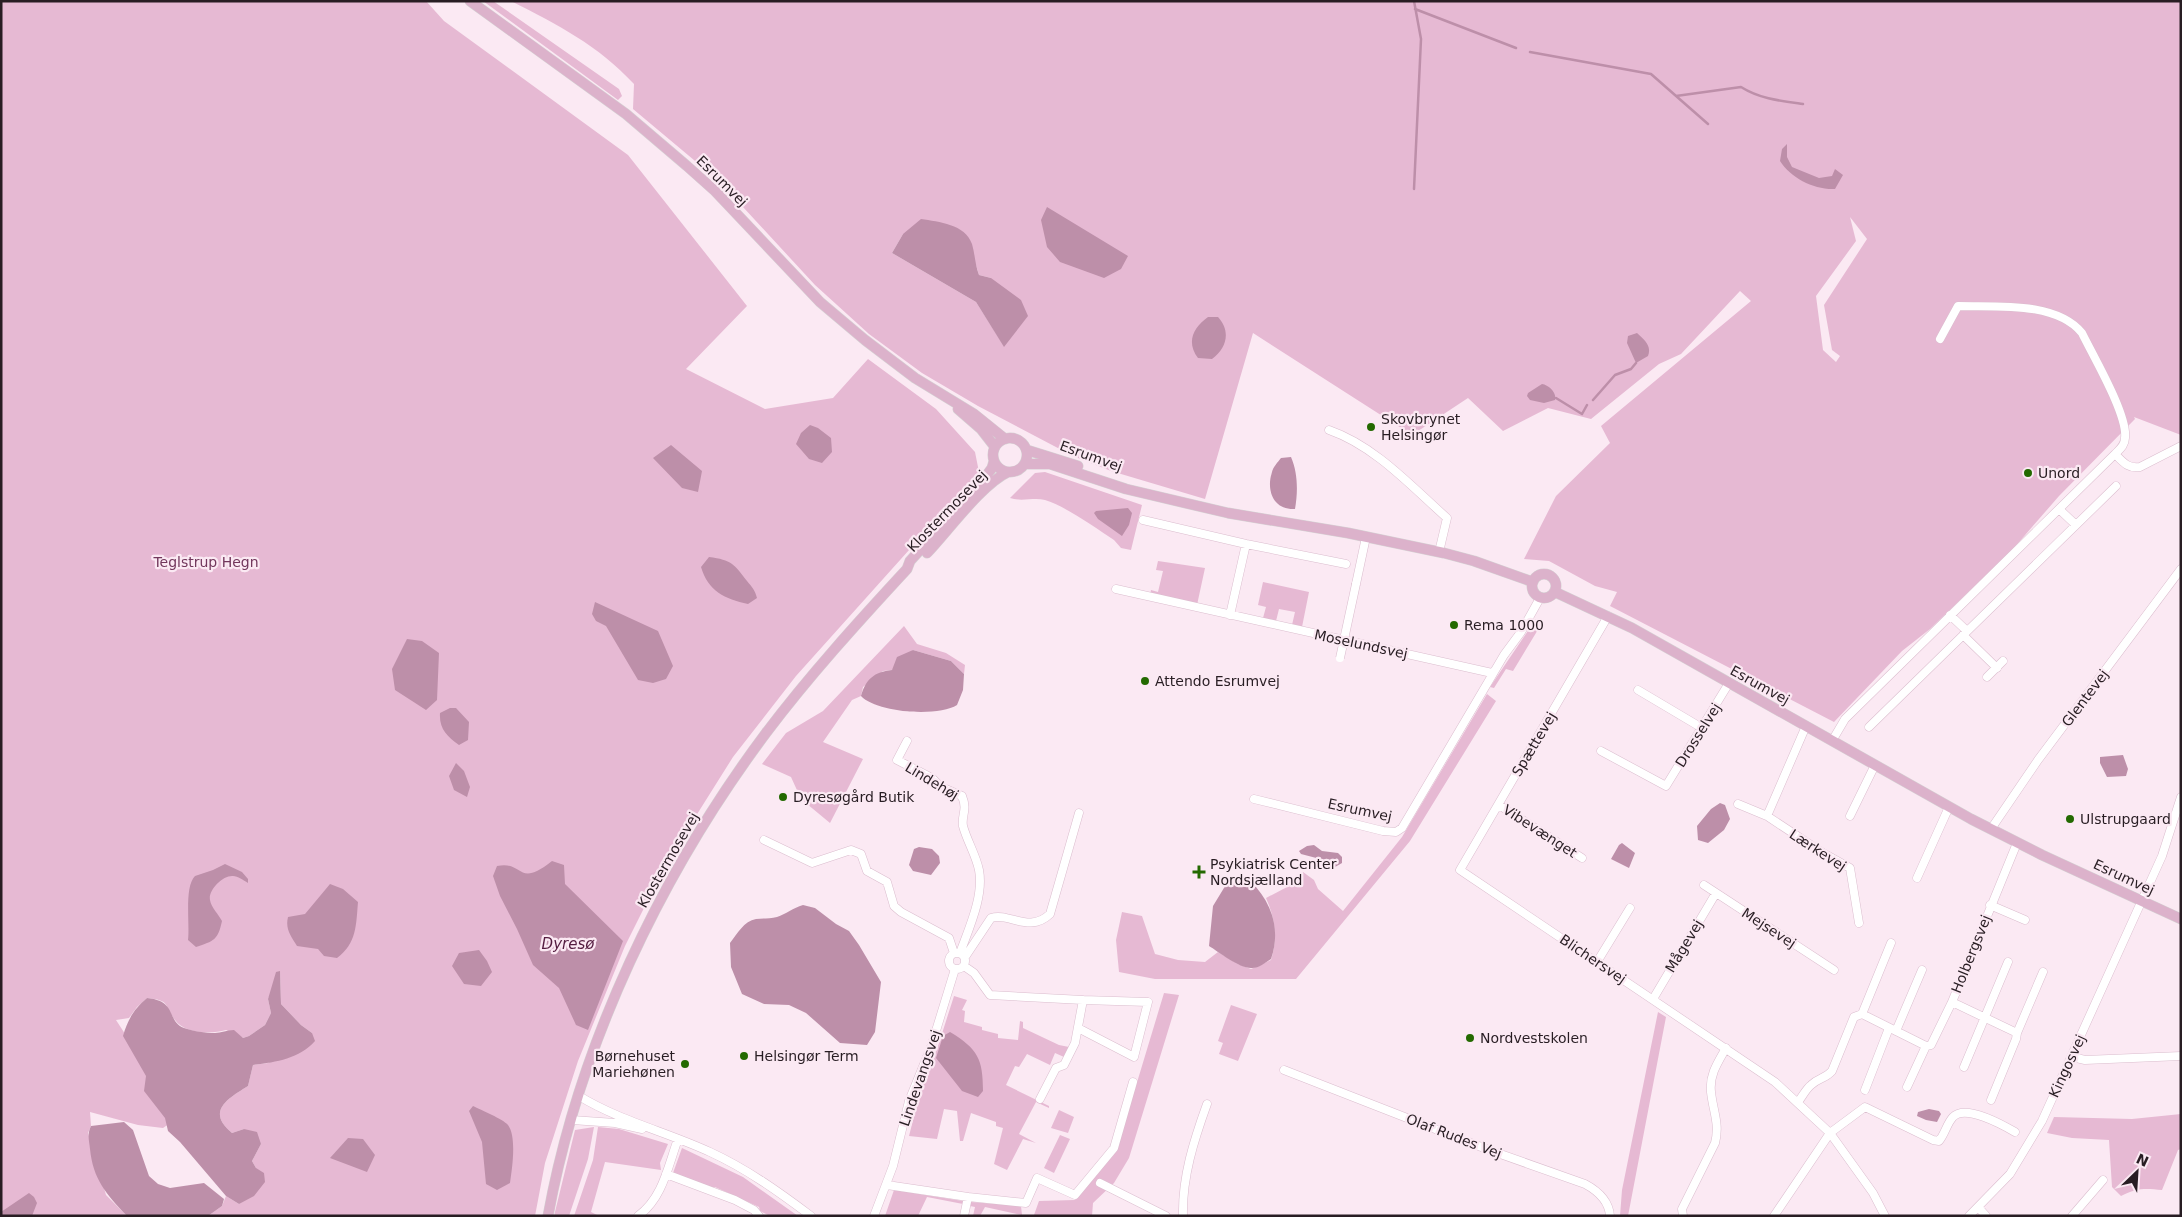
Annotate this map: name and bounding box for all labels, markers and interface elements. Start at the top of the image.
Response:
street label: Esrumvej [693,152,751,210]
place label: Skovbrynet Helsingør [1381,411,1461,443]
marker: Skovbrynet Helsingør [1365,421,1377,433]
street label: Esrumvej [1058,437,1124,475]
place label: Unord [2038,465,2080,481]
street label: Klostermosevej [904,467,990,555]
marker: Unord [2022,467,2034,479]
park label: Teglstrup Hegn [152,554,259,570]
place label: Rema 1000 [1464,617,1544,633]
marker: Rema 1000 [1448,619,1460,631]
street label: Moselundsvej [1313,626,1409,662]
street label: Esrumvej [1728,662,1792,708]
street label: Glentevej [2058,666,2112,730]
place label: Attendo Esrumvej [1155,673,1280,689]
marker: Attendo Esrumvej [1139,675,1151,687]
street label: Drosselvej [1672,700,1724,770]
street label: Spættevej [1509,709,1559,779]
street label: Lindehøj [902,759,962,803]
place label: Dyresøgård Butik [793,789,915,805]
marker: Dyresøgård Butik [777,791,789,803]
street label: Esrumvej [1326,795,1394,825]
street label: Vibevænget [1500,801,1580,861]
street label: Klostermosevej [634,809,702,911]
place label: Ulstrupgaard [2080,811,2171,827]
marker: Ulstrupgaard [2064,813,2076,825]
street label: Lærkevej [1787,826,1849,874]
place label: Psykiatrisk Center Nordsjælland [1210,856,1337,888]
street label: Esrumvej [2091,856,2157,898]
marker: Psykiatrisk Center Nordsjælland [1192,865,1206,879]
street label: Mejsevej [1739,905,1799,951]
street label: Holbergsvej [1948,913,1994,995]
street label: Mågevej [1662,917,1706,975]
street label: Blichersvej [1557,931,1629,987]
water label: Dyresø [542,935,595,953]
street label: Lindevangsvej [896,1028,944,1128]
place label: Nordvestskolen [1480,1030,1588,1046]
marker: Nordvestskolen [1464,1032,1476,1044]
street label: Kingosvej [2045,1032,2089,1100]
place label: Børnehuset Mariehønen [592,1048,676,1080]
place label: Helsingør Term [754,1048,859,1064]
marker: Helsingør Term [738,1050,750,1062]
marker: Børnehuset Mariehønen [679,1058,691,1070]
street label: Olaf Rudes Vej [1404,1110,1504,1162]
north arrow [2112,1147,2162,1197]
text: N [2134,1150,2151,1170]

